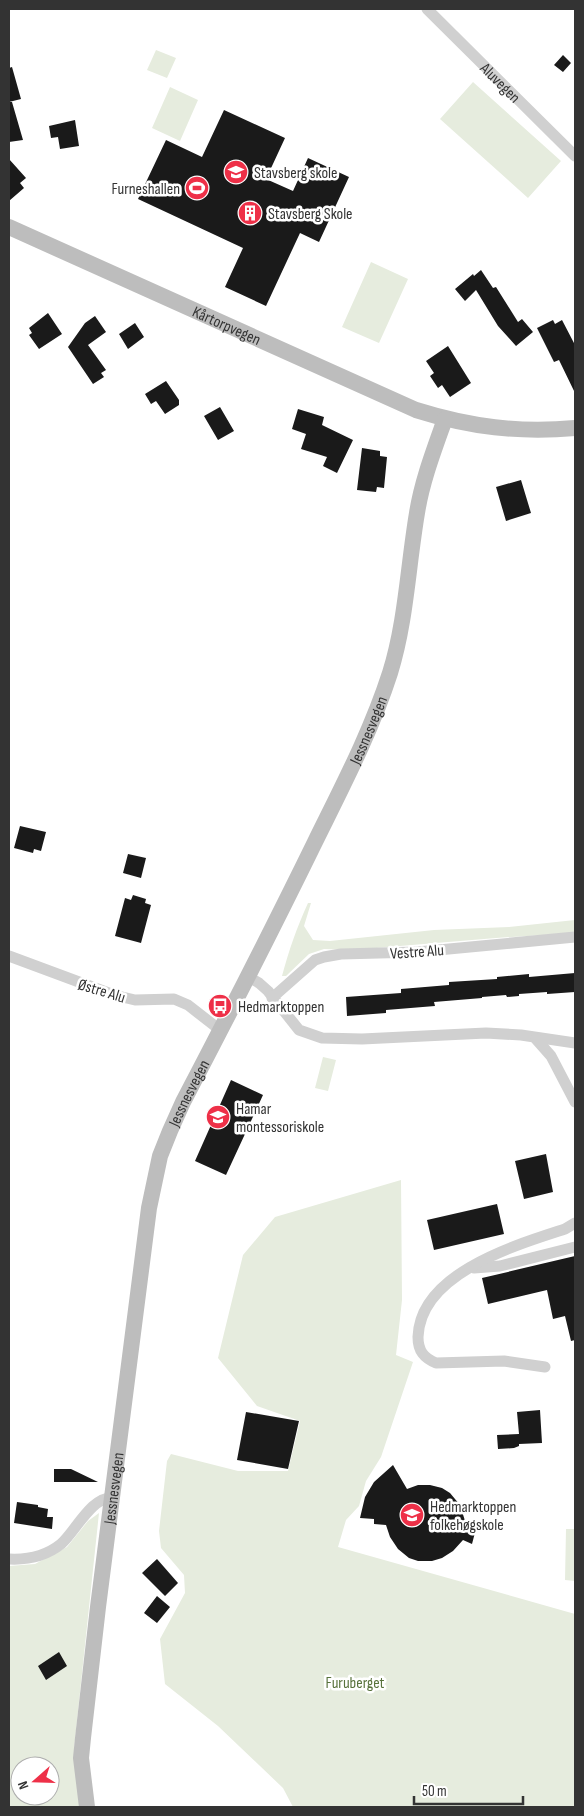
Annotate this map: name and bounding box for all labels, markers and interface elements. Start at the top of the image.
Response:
street label: Aluvegen [475,59,524,107]
school or university icon: Stavsberg skole [223,159,249,185]
place label: Stavsberg skole [254,164,337,183]
sports icon: Furneshallen [184,175,210,201]
place label: Furneshallen [111,180,180,199]
building icon: Stavsberg Skole [237,200,263,226]
place label: Stavsberg Skole [268,205,353,224]
street label: Kårtorpvegen [189,303,263,350]
street label: Jessnesvegen [346,694,392,769]
street label: Vestre Alu [390,941,445,964]
street label: Østre Alu [76,975,128,1008]
bus stop icon: Hedmarktoppen [207,993,233,1019]
place label: Hedmarktoppen [238,998,324,1017]
street label: Jessnesvegen [165,1057,214,1131]
place label: Hamar montessoriskole [236,1100,324,1137]
school or university icon: Hamar montessoriskole [205,1104,231,1130]
street label: Jessnesvegen [101,1451,129,1526]
place label: Hedmarktoppen folkehøgskole [430,1498,516,1535]
school or university icon: Hedmarktoppen folkehøgskole [399,1502,425,1528]
park label: Furuberget [326,1674,385,1693]
north arrow [10,1756,60,1806]
scale bar [414,1774,523,1806]
text: N [14,1779,33,1792]
text: 50 m [422,1782,447,1801]

